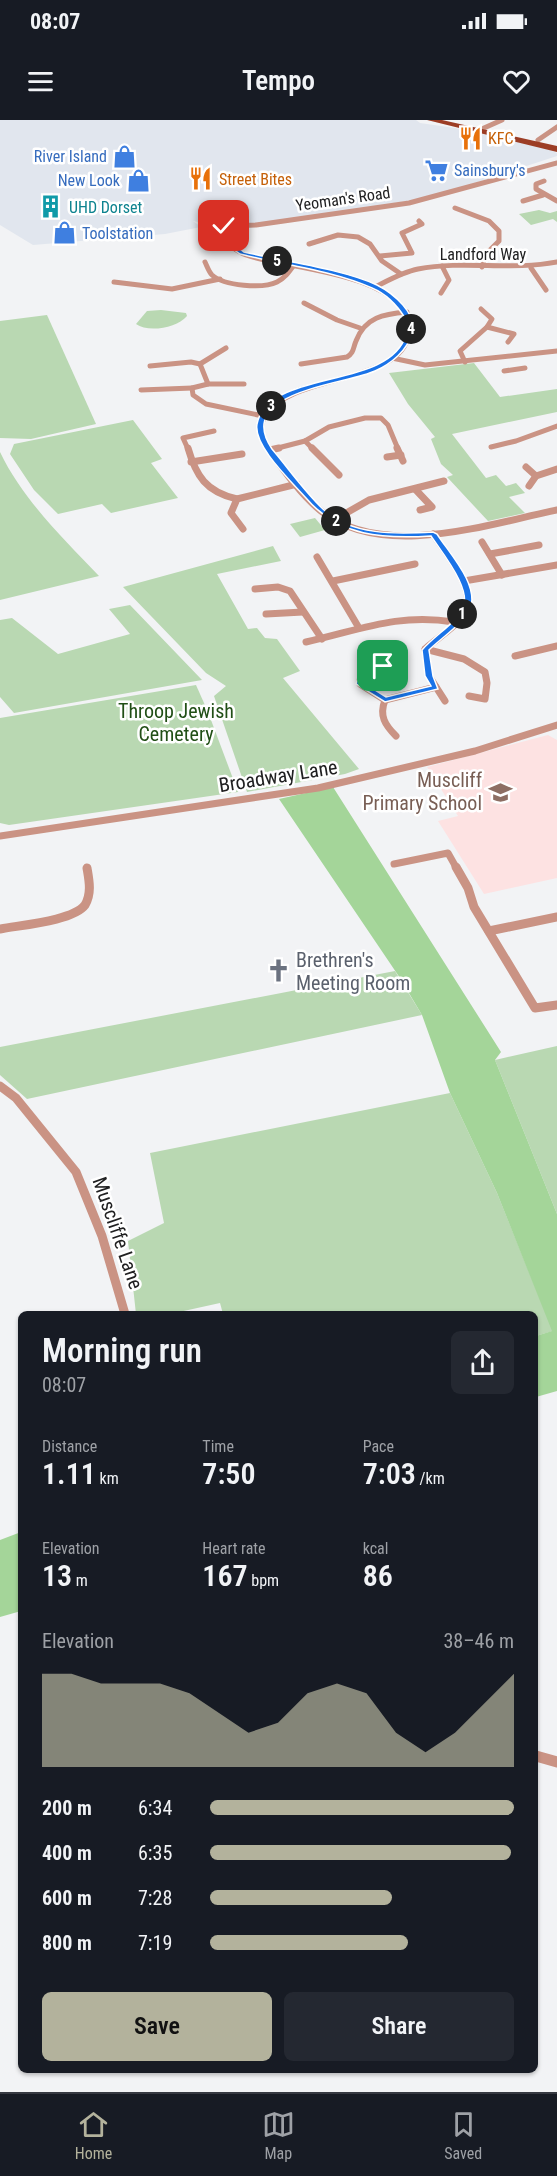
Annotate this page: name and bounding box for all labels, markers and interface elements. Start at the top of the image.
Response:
text: 08:07 [30,9,81,34]
icon: menu [24,65,57,98]
text: Tempo [242,65,315,97]
icon: heart [500,65,533,98]
restaurant icon: KFC [457,125,483,151]
place label: KFC [488,129,514,148]
shop icon: River Island [112,143,138,169]
place label: River Island [34,147,107,166]
supermarket icon: Sainsbury's [423,157,449,183]
place label: Sainsbury's [454,161,526,180]
restaurant icon: Street Bites [188,166,214,192]
shop icon: New Look [125,167,151,193]
place label: Street Bites [219,170,292,189]
place label: New Look [58,171,121,190]
street label: Yeoman's Road [294,183,392,215]
building icon: UHD Dorset [38,194,64,220]
place label: UHD Dorset [69,198,143,217]
pin [198,200,249,251]
icon: check [207,209,240,242]
shop icon: Toolstation [51,220,77,246]
place label: Toolstation [82,224,153,243]
street label: Landford Way [440,245,527,264]
pin: 5 [262,246,292,276]
text: 5 [273,251,281,270]
pin: 4 [396,314,426,344]
text: 4 [407,319,415,338]
pin: 3 [256,391,286,421]
text: 3 [267,396,275,415]
pin: 2 [321,506,351,536]
text: 2 [332,511,340,530]
pin: 1 [447,599,477,629]
text: 1 [458,604,466,623]
pin [357,640,408,691]
icon: arrive [366,649,399,682]
park label: Throop Jewish Cemetery [118,699,234,746]
street label: Broadway Lane [217,755,339,797]
place label: Muscliff Primary School [362,768,483,815]
school or university icon: Muscliff Primary School [487,779,513,805]
place label: Brethren's Meeting Room [296,948,410,995]
church icon: Brethren's Meeting Room [265,958,291,984]
street label: Muscliffe Lane [88,1174,148,1292]
text: Morning run [42,1331,202,1370]
button: share [451,1331,514,1394]
text: 08:07 [42,1373,86,1397]
text: Distance [42,1437,97,1456]
text: Time [202,1437,234,1456]
text: Pace [363,1437,394,1456]
text: 1.11 [42,1456,96,1491]
text: 7:50 [202,1456,256,1491]
text: 7:03 [363,1456,416,1491]
text: km [96,1469,119,1488]
text: /km [416,1469,445,1488]
text: Elevation [42,1539,100,1558]
text: Heart rate [202,1539,266,1558]
text: kcal [363,1539,388,1558]
text: 13 [42,1558,72,1593]
text: 167 [202,1558,248,1593]
text: 86 [363,1558,393,1593]
text: m [72,1571,88,1590]
text: bpm [248,1571,279,1590]
text: Elevation [42,1629,114,1653]
text: 38–46 m [443,1629,514,1653]
text: 200 m [42,1796,92,1820]
text: 6:34 [138,1796,172,1820]
text: 400 m [42,1841,92,1865]
text: 6:35 [138,1841,172,1865]
text: 600 m [42,1886,92,1910]
text: 7:28 [138,1886,172,1910]
text: 800 m [42,1931,92,1955]
text: 7:19 [138,1931,172,1955]
button: Save [42,1992,272,2061]
button: Share [284,1992,514,2061]
tab: Home [75,2108,112,2163]
tab: Map [262,2108,295,2163]
tab: Saved [444,2108,482,2163]

